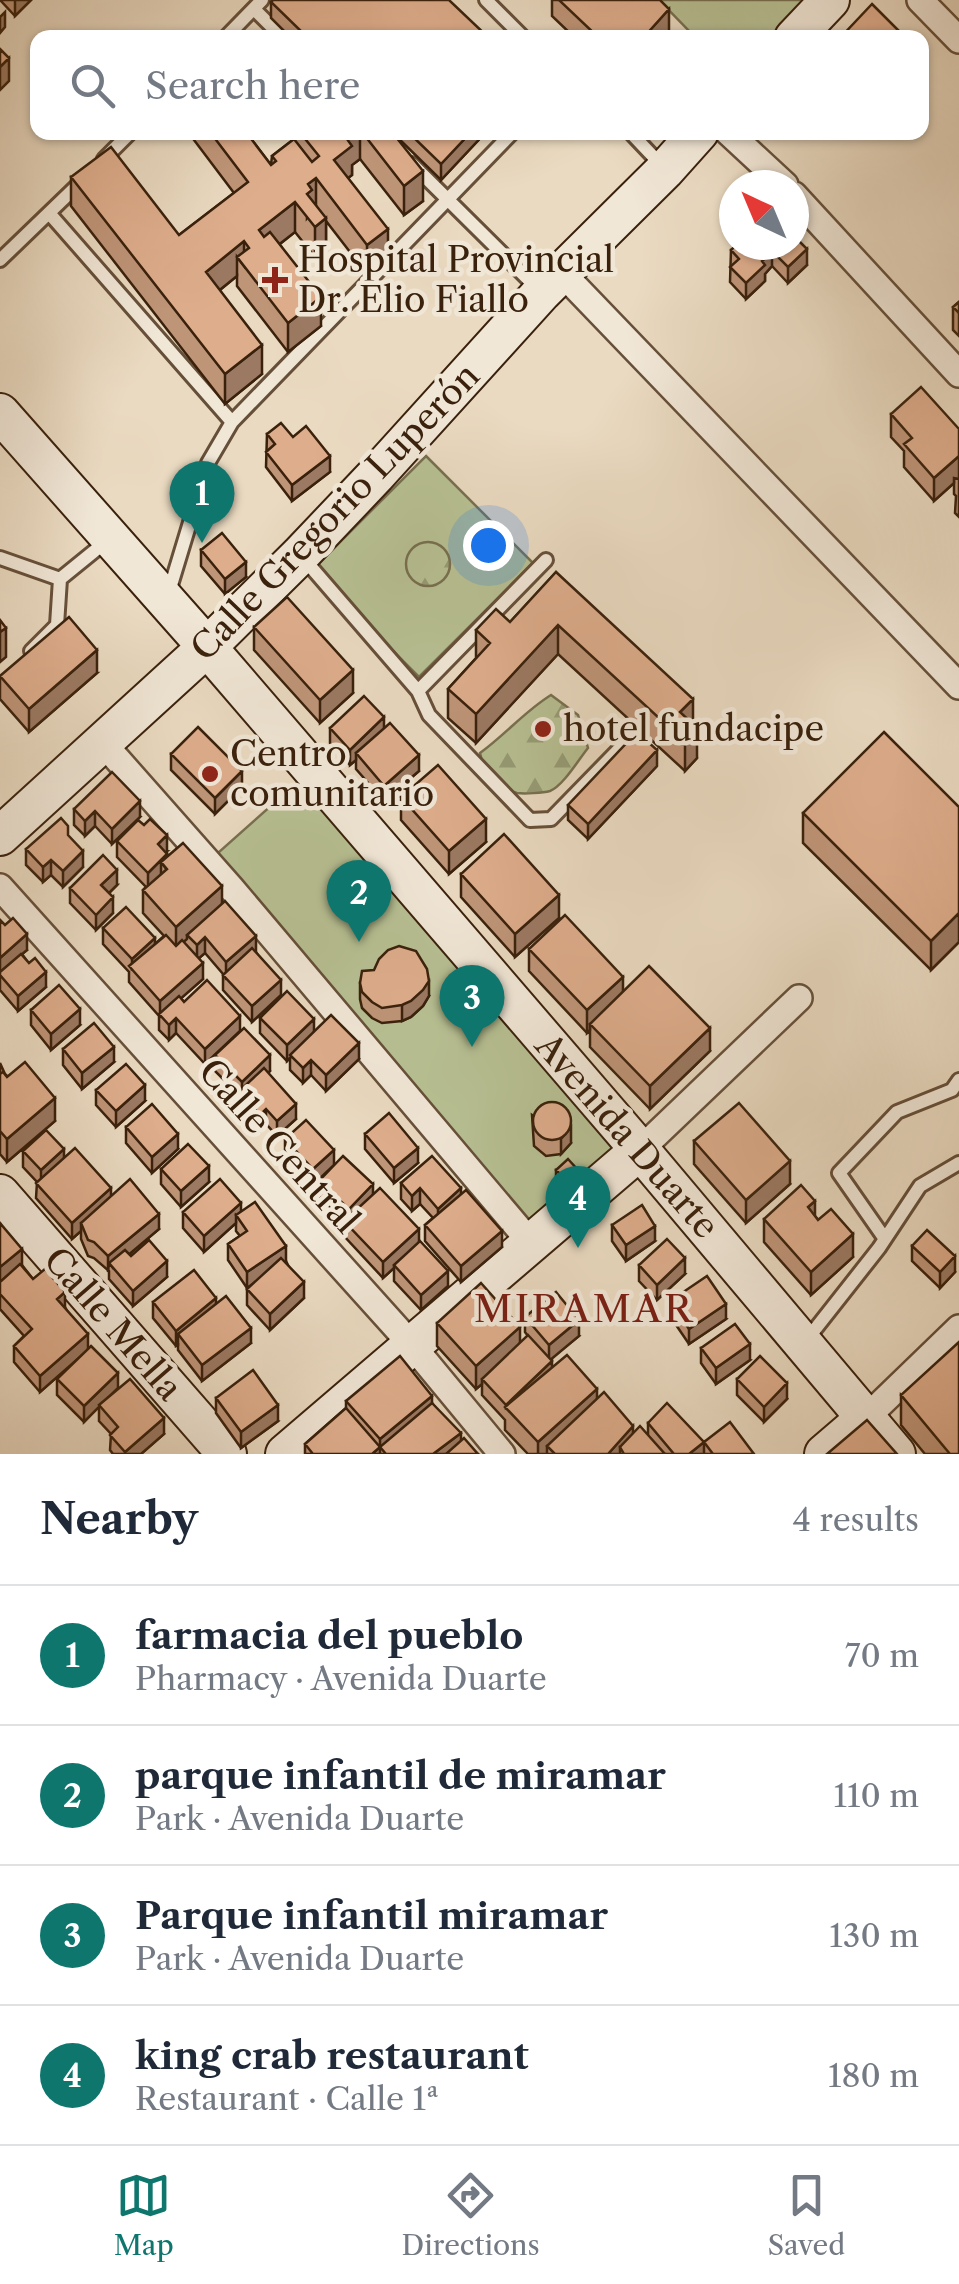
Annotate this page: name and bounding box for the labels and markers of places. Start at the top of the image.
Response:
place label: Hospital Provincial Dr. Elio Fiallo [298,238,614,321]
marker: Hospital Provincial Dr. Elio Fiallo [262,267,288,293]
pin: 1 [170,460,234,543]
place label: hotel fundacipe [563,707,824,750]
marker: hotel fundacipe [532,718,554,740]
place label: Centro comunitario [230,732,434,815]
marker: Centro comunitario [199,763,221,785]
pin: 2 [326,860,392,942]
pin: 3 [440,964,504,1047]
pin: 4 [546,1166,610,1248]

